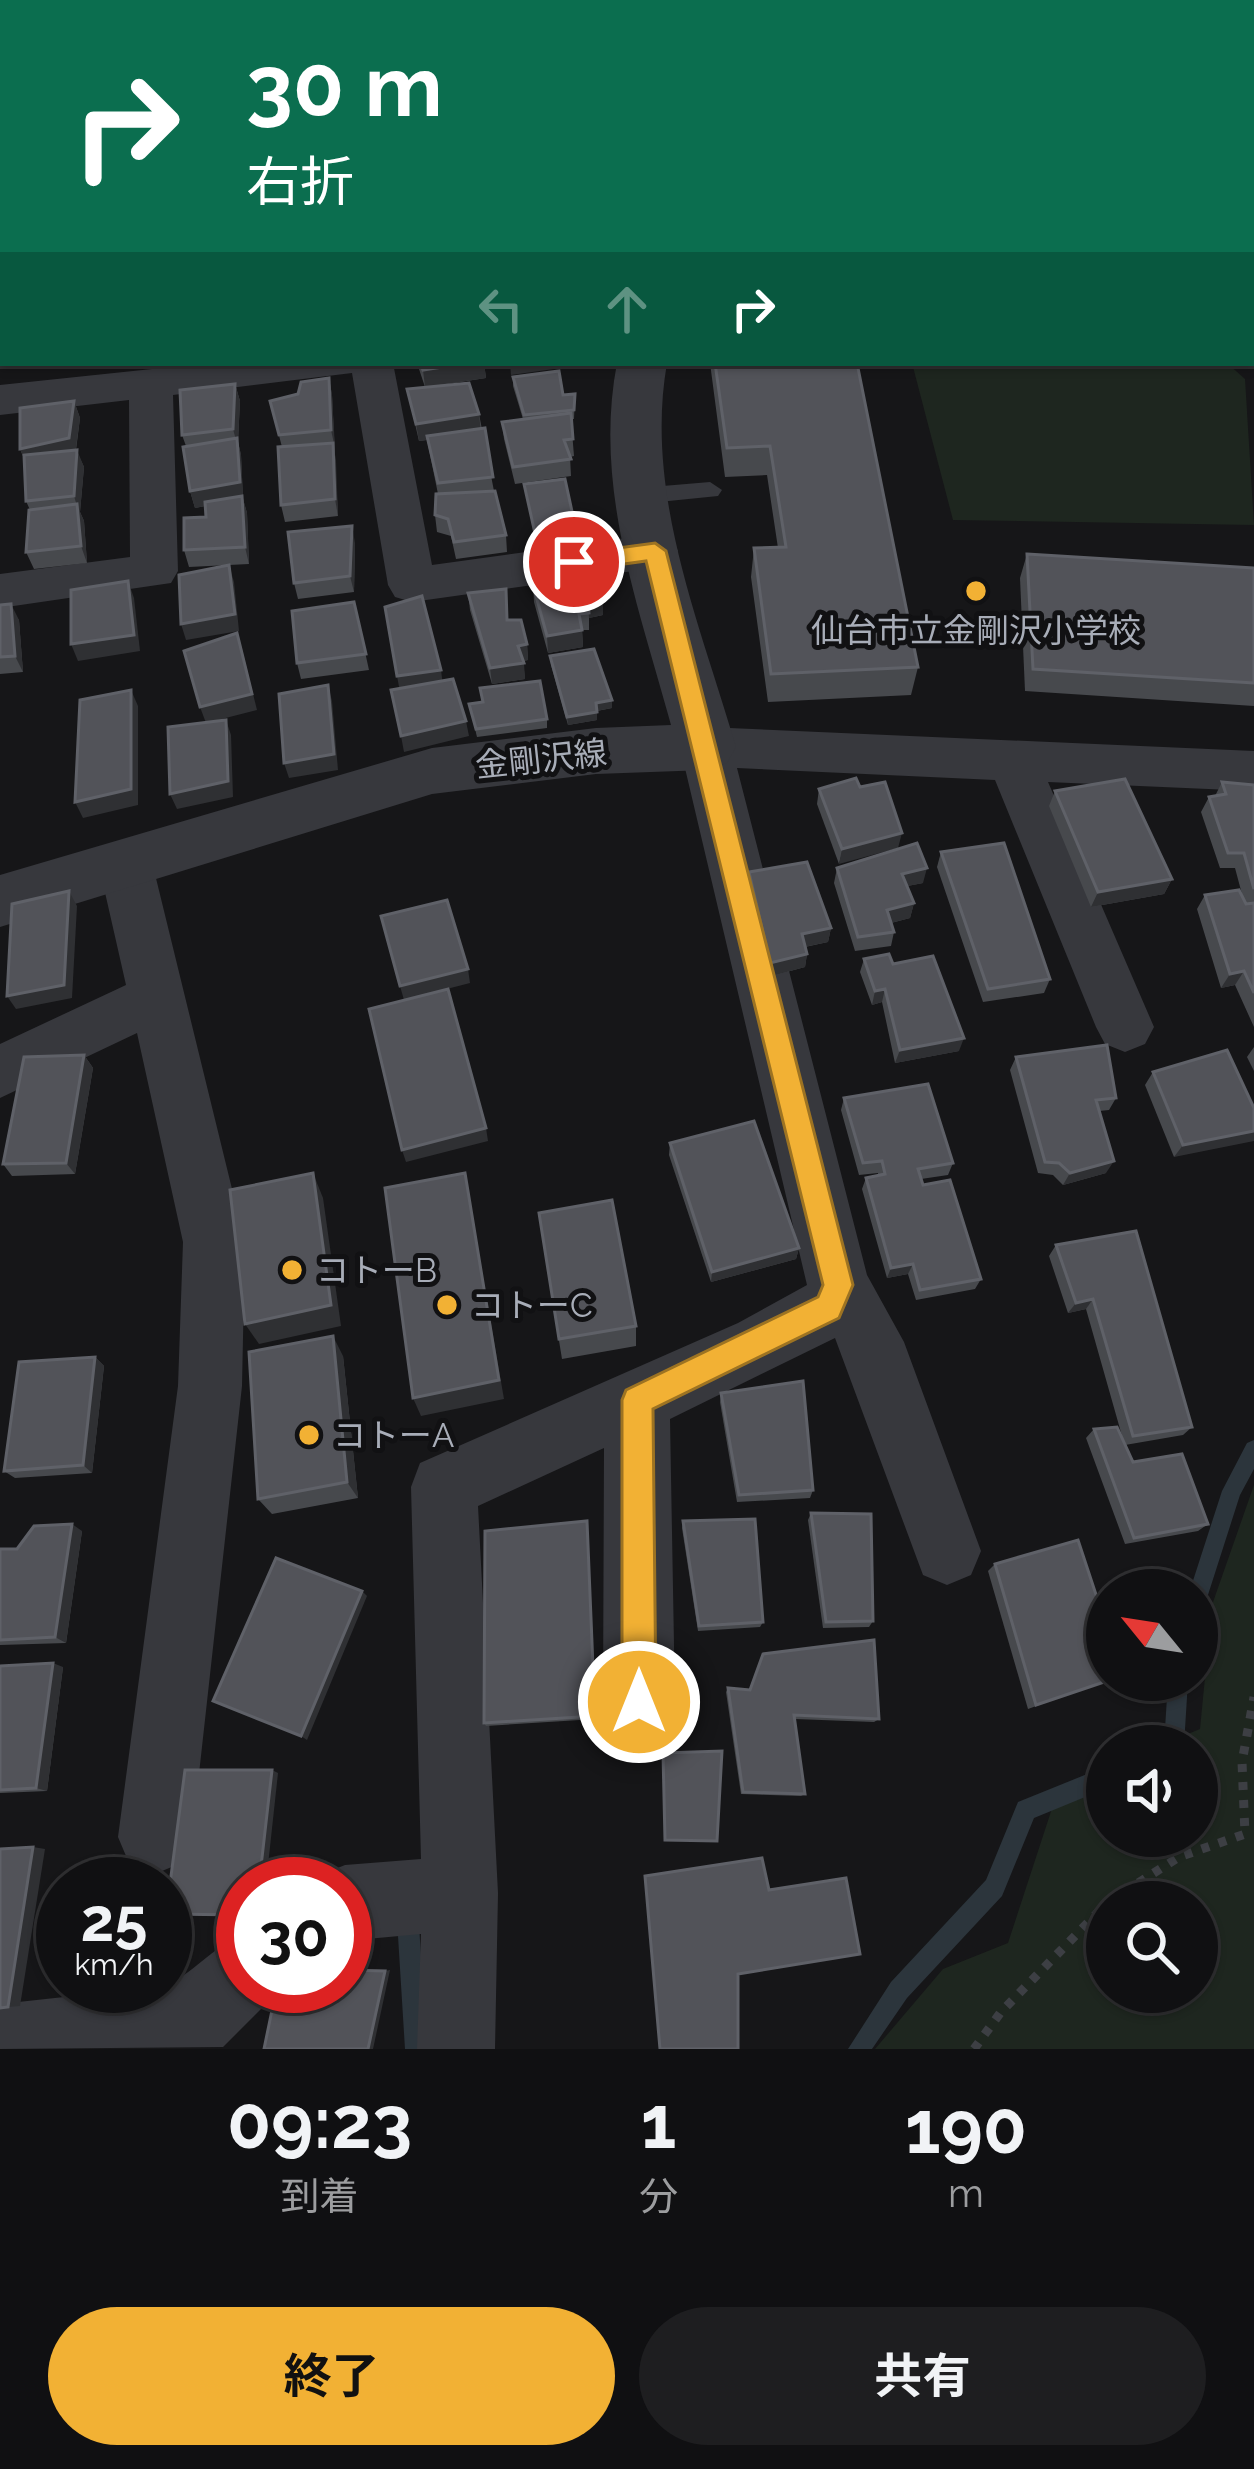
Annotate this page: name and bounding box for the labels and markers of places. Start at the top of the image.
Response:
pin [523,511,625,613]
marker: 仙台市立金剛沢小学校 [963,578,989,604]
place label: 仙台市立金剛沢小学校 [811,611,1141,650]
place label: コトーB [316,1251,437,1290]
marker: コトーB [279,1257,305,1283]
place label: コトーC [471,1286,593,1325]
marker: コトーC [434,1292,460,1318]
place label: コトーA [333,1416,454,1455]
marker: コトーA [296,1422,322,1448]

